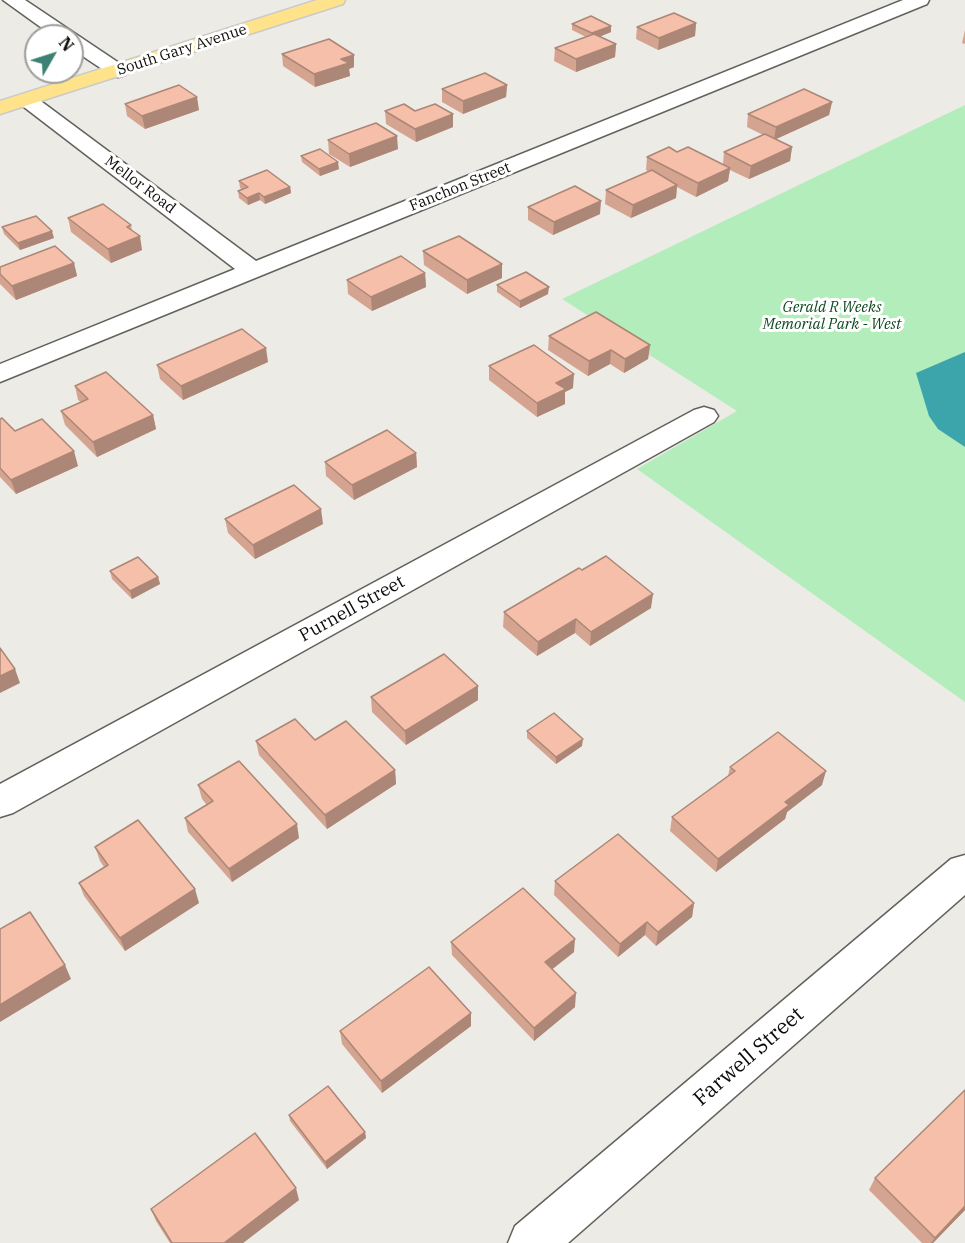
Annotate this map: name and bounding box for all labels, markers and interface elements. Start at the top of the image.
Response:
street label: South Gary Avenue [115,21,249,79]
north arrow [24,24,84,84]
text: N [55,33,78,55]
street label: Mellor Road [101,152,179,218]
street label: Fanchon Street [407,159,513,215]
park label: Gerald R Weeks Memorial Park - West [763,299,901,334]
street label: Purnell Street [296,571,408,647]
street label: Farwell Street [689,1002,809,1112]

